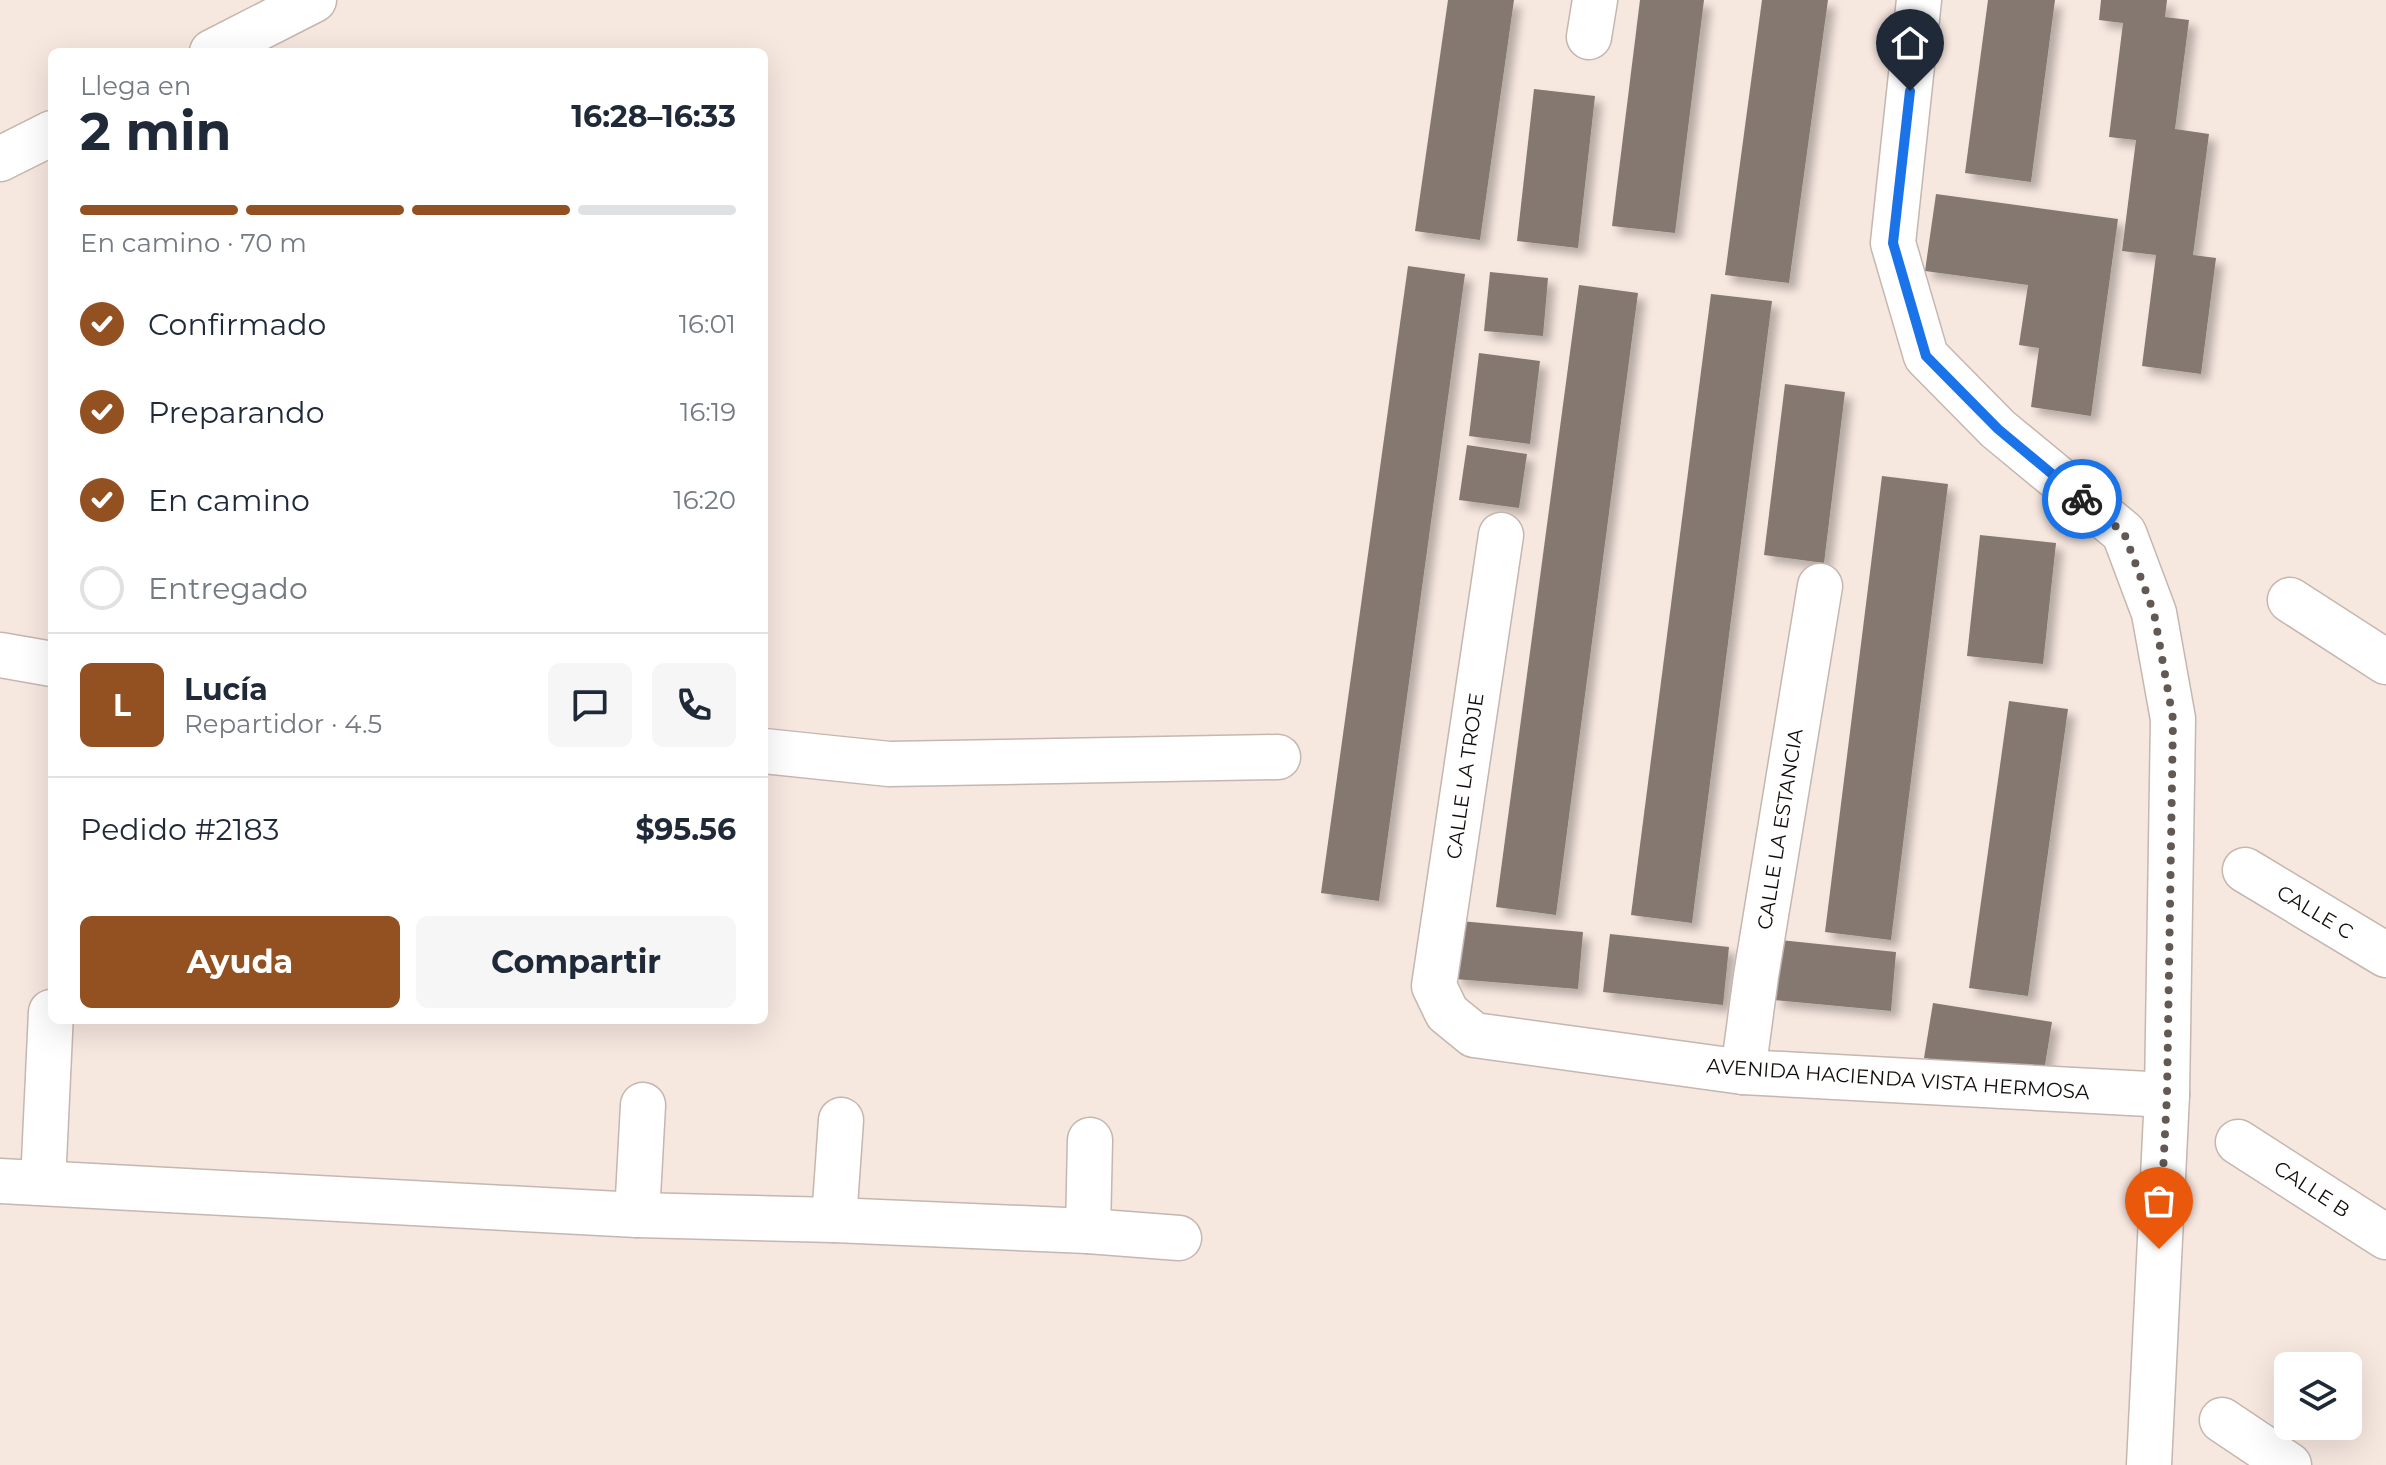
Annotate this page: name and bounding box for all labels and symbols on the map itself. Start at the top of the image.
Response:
pin [1876,9,1944,91]
courier [2042,459,2122,539]
street label: CALLE LA TROJE [1441,691,1489,861]
street label: CALLE LA ESTANCIA [1752,726,1808,931]
street label: CALLE C [2273,880,2357,944]
street label: AVENIDA HACIENDA VISTA HERMOSA [1706,1054,2091,1104]
street label: CALLE B [2270,1156,2354,1222]
pin [2125,1167,2193,1249]

